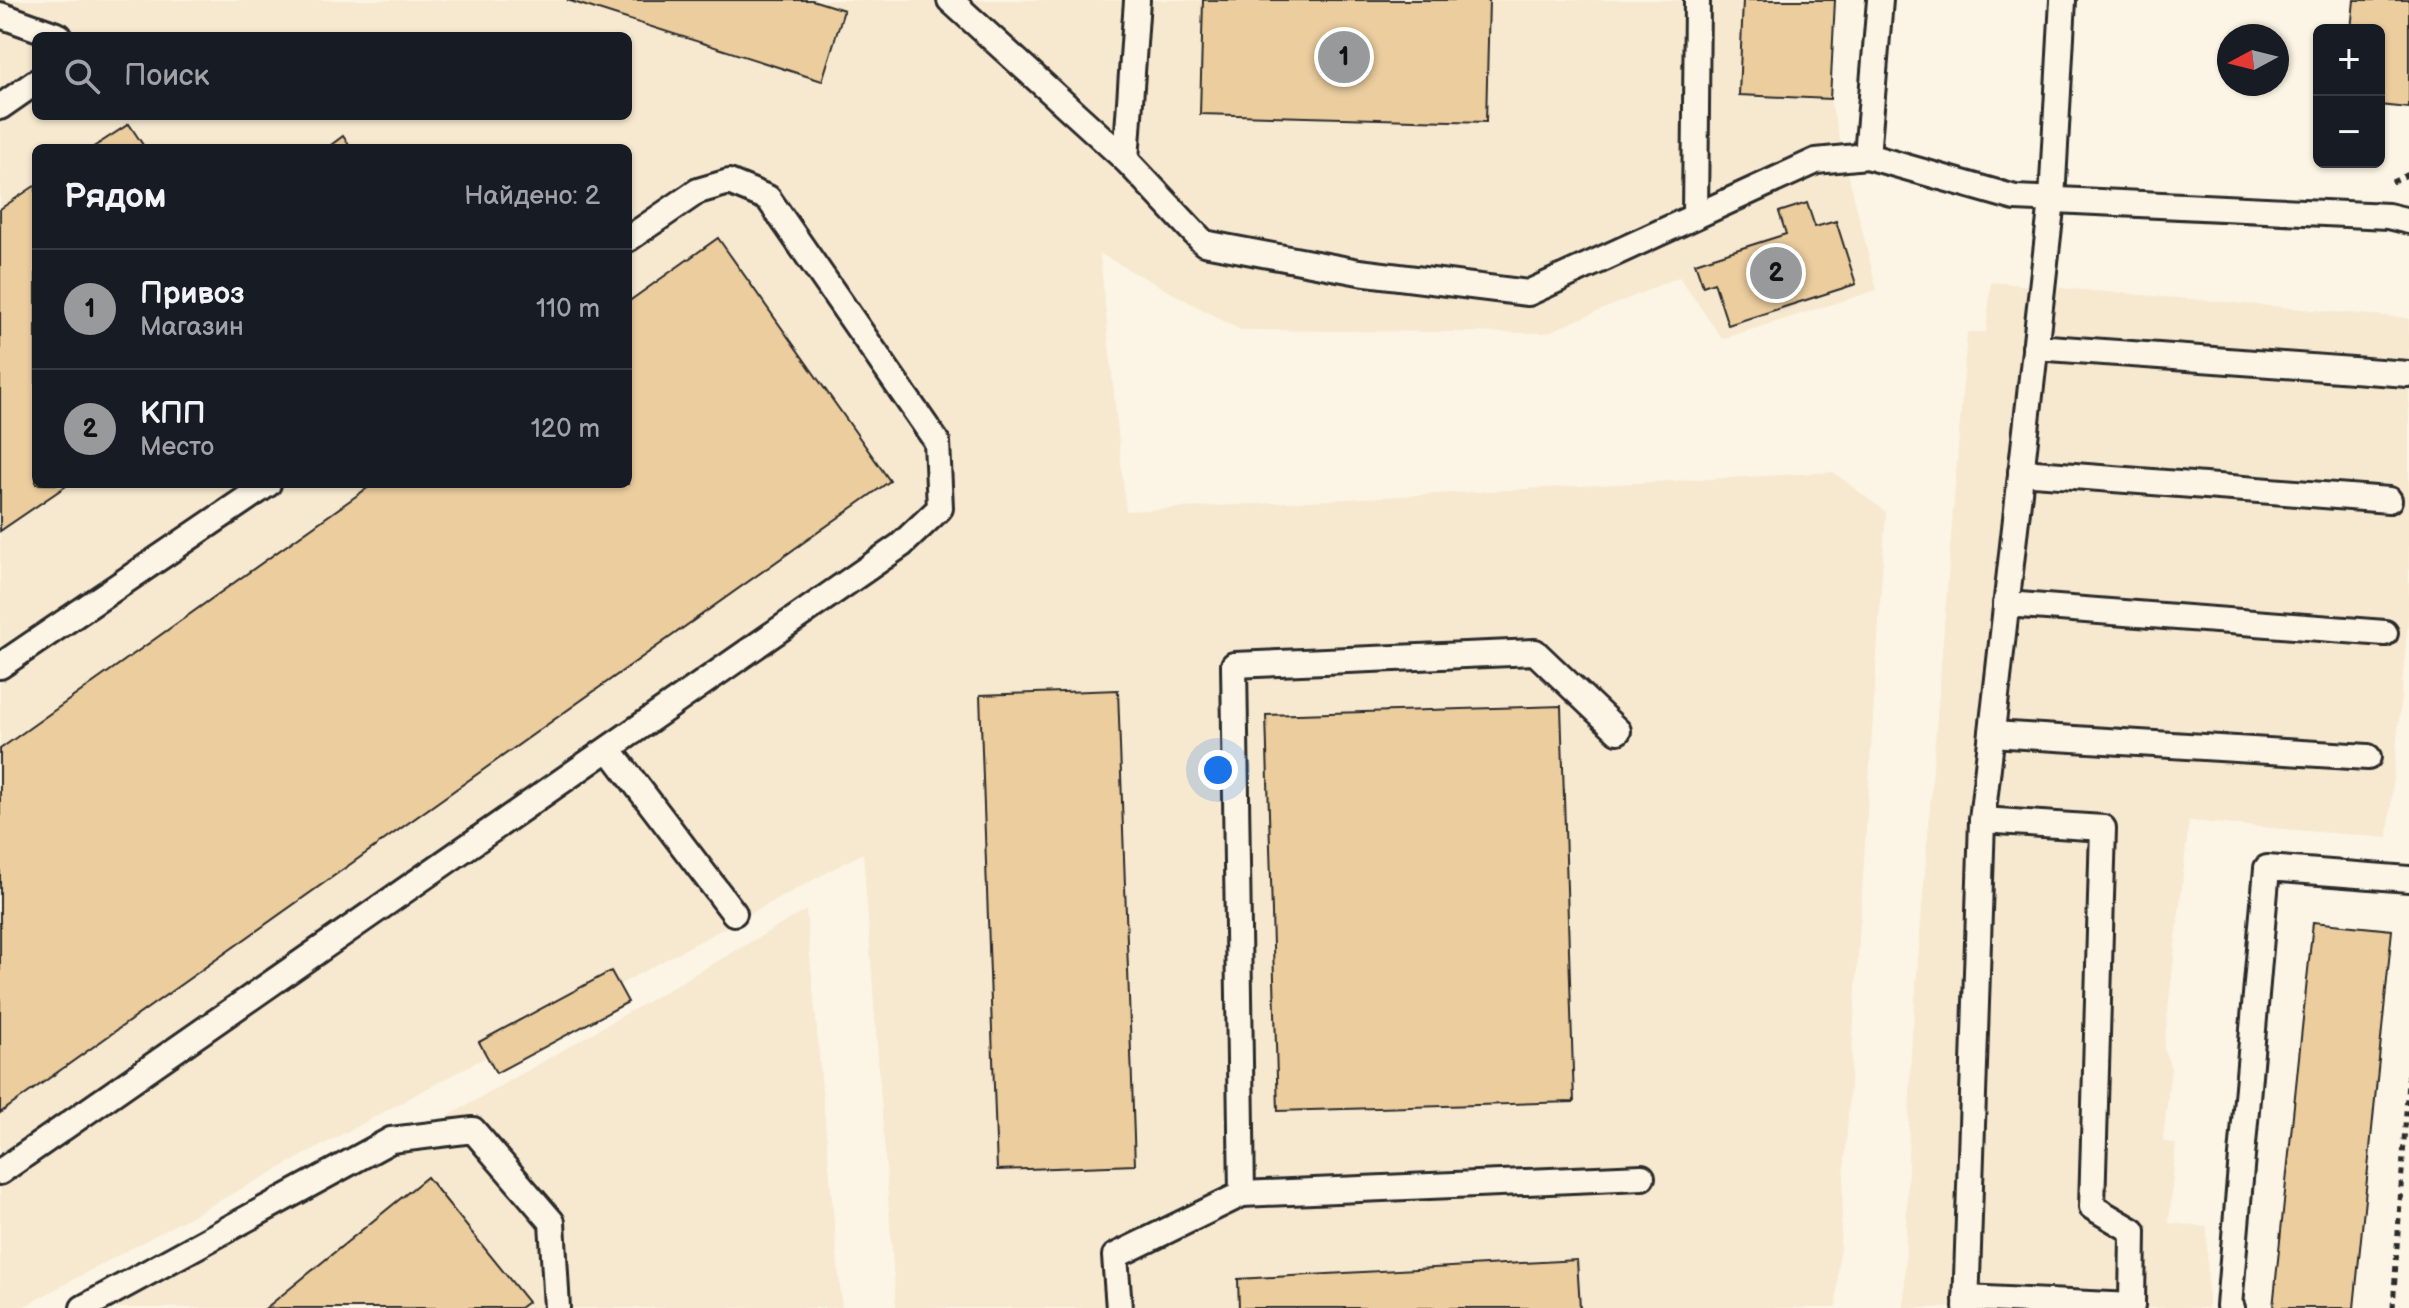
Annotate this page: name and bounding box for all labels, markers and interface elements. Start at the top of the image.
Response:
north arrow [2217,24,2289,96]
map controls [2313,24,2385,168]
button: + [2313,24,2385,96]
pin: 1 [1318,27,1370,87]
search box [32,32,632,120]
icon: search [60,54,104,98]
text: Поиск [124,58,210,94]
button: − [2313,96,2385,168]
text: Рядом [64,176,166,217]
text: Найдено: 2 [464,181,600,212]
pin: 2 [1750,243,1802,303]
text: Привоз [140,276,244,312]
text: 1 [85,294,95,325]
text: 110 m [536,294,600,325]
text: Магазин [140,312,244,343]
text: КПП [140,396,206,432]
text: 2 [82,414,98,445]
text: 120 m [531,414,600,445]
text: Место [140,432,214,463]
your location [1198,750,1238,790]

